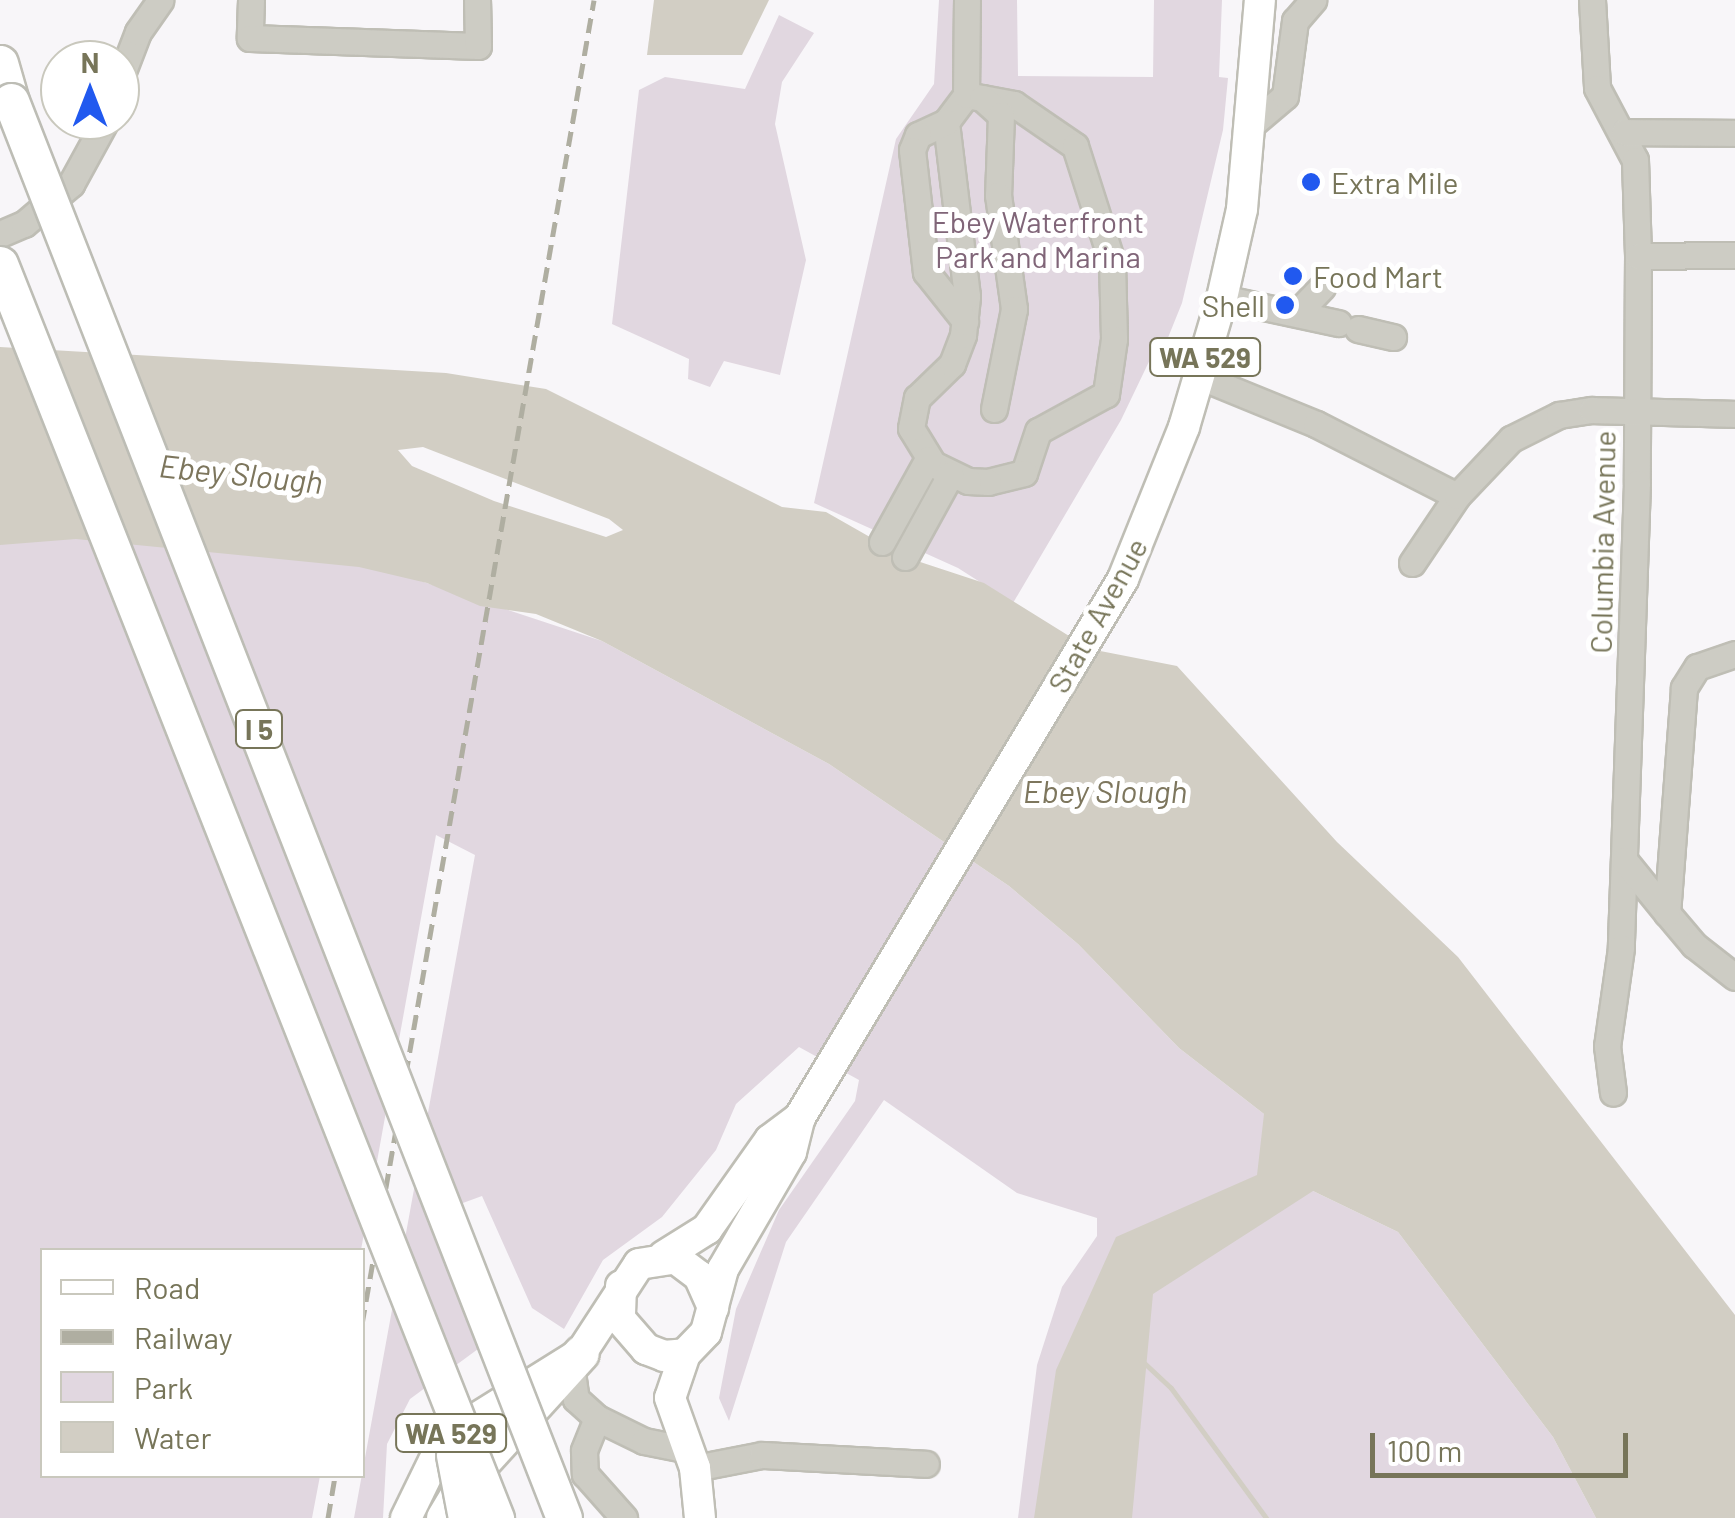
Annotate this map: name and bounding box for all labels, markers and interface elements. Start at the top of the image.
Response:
north arrow [40,40,140,140]
text: N [81,45,99,79]
place label: Extra Mile [1331,164,1459,200]
marker: Extra Mile [1300,171,1322,193]
park label: Ebey Waterfront Park and Marina [932,203,1144,274]
place label: Food Mart [1313,258,1443,294]
marker: Food Mart [1282,265,1304,287]
place label: Shell [1202,287,1265,323]
marker: Shell [1274,294,1296,316]
road number: WA 529 [1148,334,1262,380]
street label: Columbia Avenue [1582,430,1622,654]
water label: Ebey Slough [157,445,325,501]
street label: State Avenue [1040,531,1154,699]
road number: I 5 [234,706,284,752]
water label: Ebey Slough [1023,771,1187,809]
legend [40,1248,365,1478]
text: Road [134,1269,200,1305]
text: Railway [134,1319,233,1355]
text: Park [134,1369,193,1405]
road number: WA 529 [394,1410,508,1456]
scale bar [1375,1413,1632,1475]
text: Water [134,1419,212,1455]
text: 100 m [1387,1432,1462,1468]

